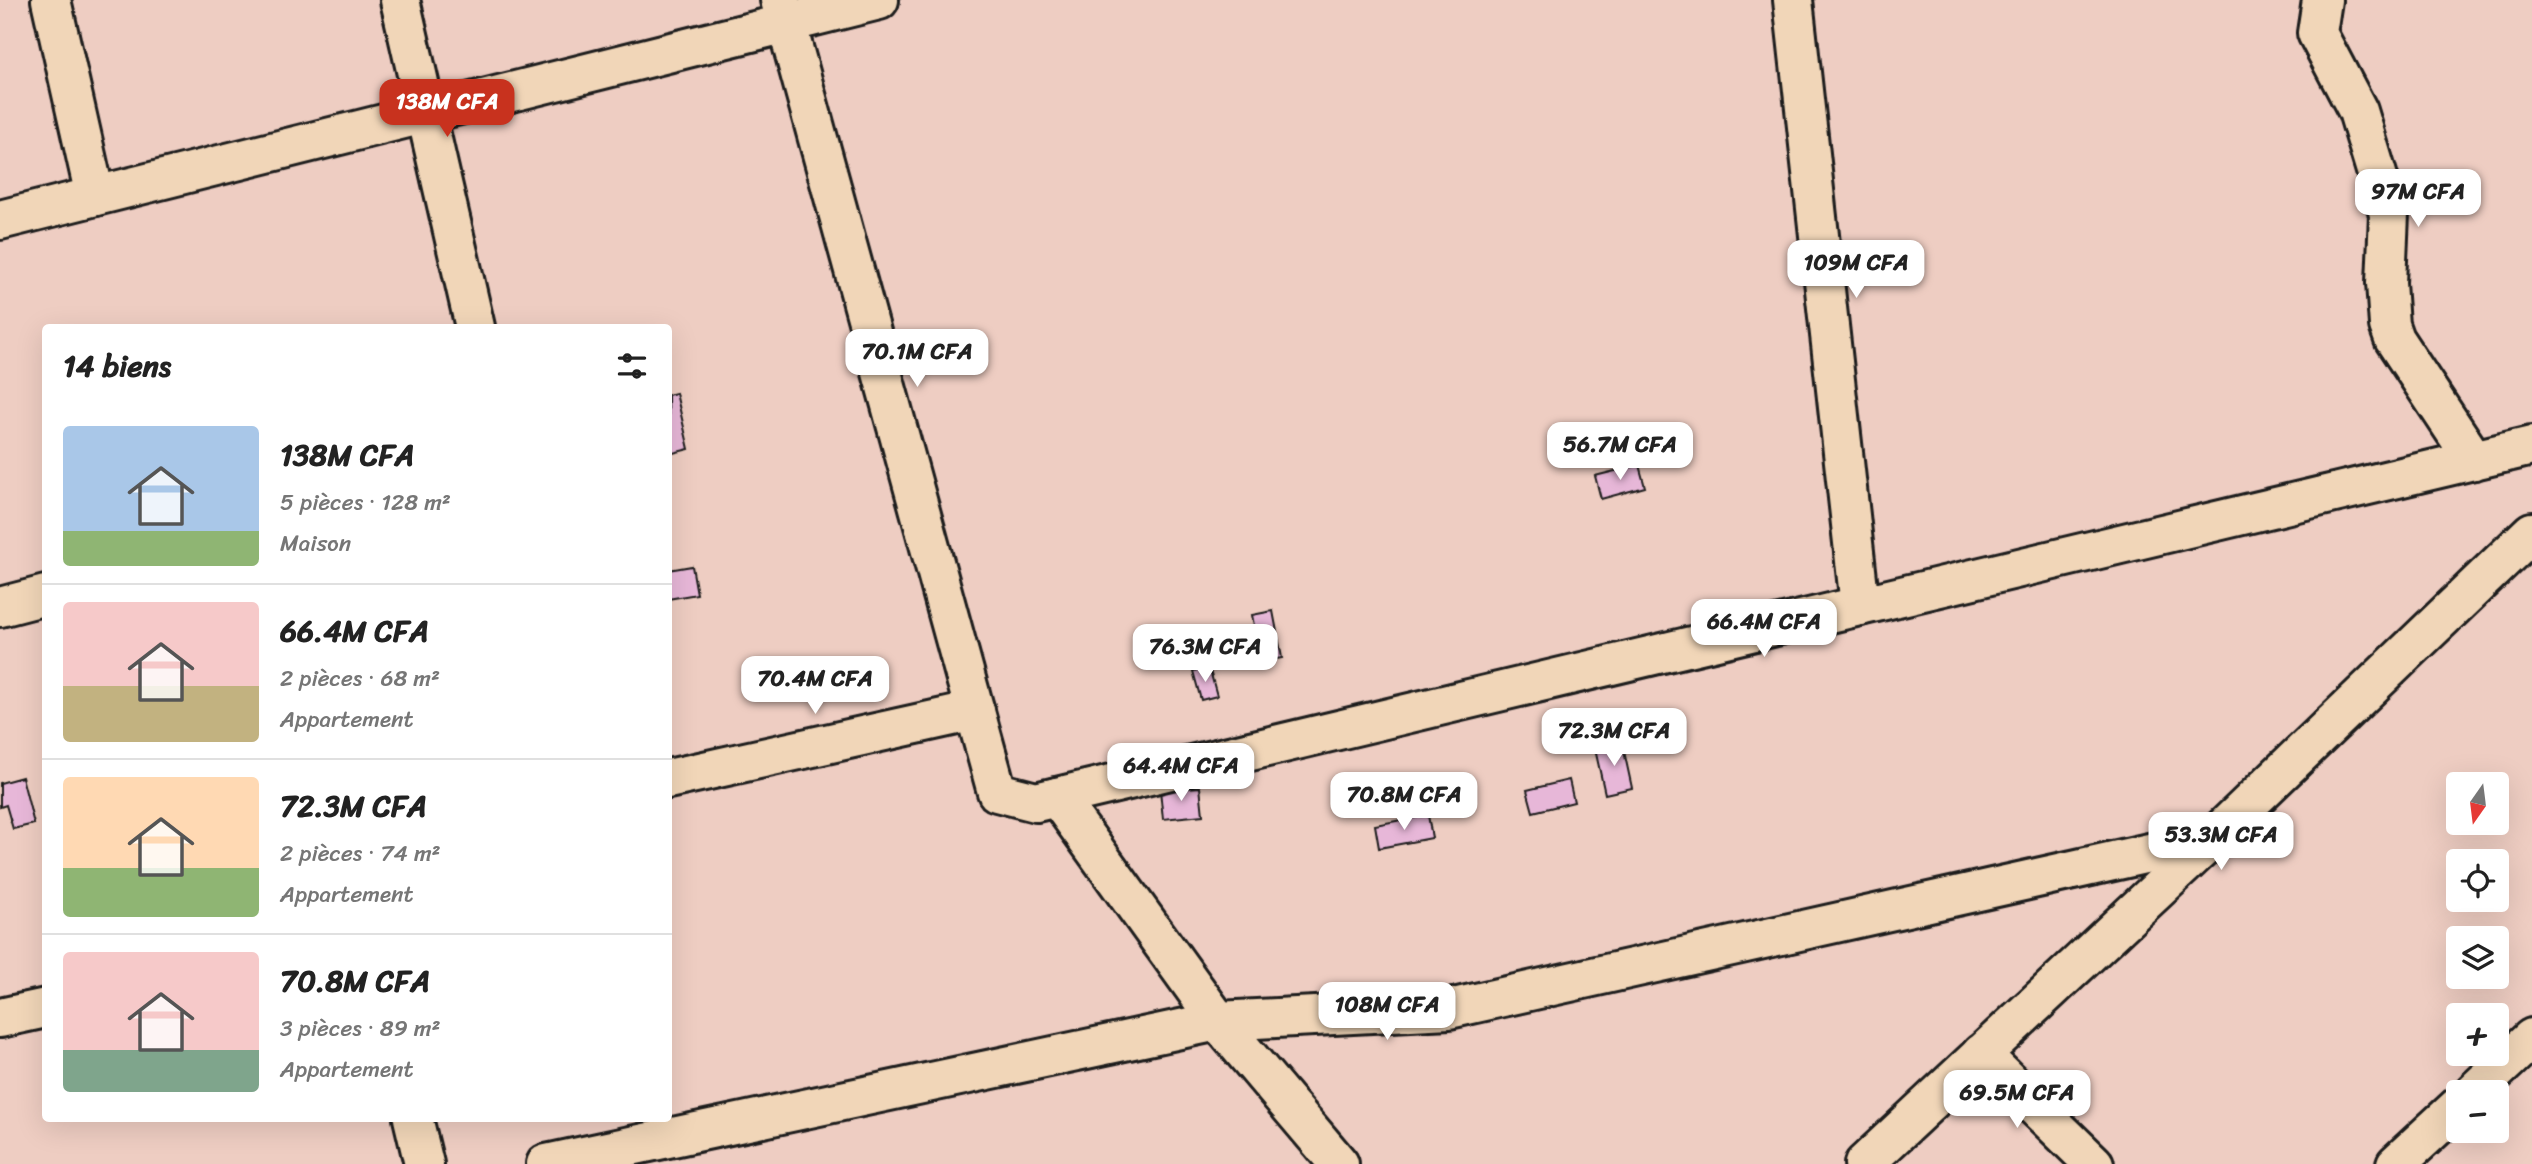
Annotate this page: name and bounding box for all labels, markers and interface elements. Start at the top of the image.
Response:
pin: 138M CFA [375,80,519,139]
text: 138M CFA [395,81,499,122]
pin: 97M CFA [2353,170,2483,229]
text: 97M CFA [2371,171,2465,212]
pin: 109M CFA [1784,240,1928,300]
text: 109M CFA [1803,242,1909,283]
pin: 70.1M CFA [837,330,997,389]
text: 70.1M CFA [861,331,973,372]
text: 14 biens [63,339,171,393]
icon: filters [613,347,651,385]
pin: 56.7M CFA [1540,422,1700,482]
text: 56.7M CFA [1563,424,1677,465]
text: 138M CFA [280,428,414,482]
icon: home [119,454,203,538]
text: 5 pièces · 128 m² [280,482,451,523]
text: Maison [280,523,351,564]
pin: 66.4M CFA [1684,600,1844,659]
text: 66.4M CFA [1707,601,1821,642]
text: 66.4M CFA [280,604,429,658]
pin: 76.3M CFA [1125,624,1285,684]
text: 76.3M CFA [1149,626,1261,667]
icon: home [119,630,203,714]
pin: 70.4M CFA [735,656,895,716]
text: 2 pièces · 68 m² [280,658,440,699]
text: 70.4M CFA [757,658,873,699]
text: Appartement [280,699,414,740]
pin: 72.3M CFA [1534,708,1694,768]
text: 72.3M CFA [1558,710,1670,751]
pin: 64.4M CFA [1101,744,1261,803]
text: 64.4M CFA [1123,745,1239,786]
pin: 70.8M CFA [1324,772,1484,832]
north arrow [2446,772,2510,835]
map controls [2446,772,2509,1143]
text: 70.8M CFA [1346,774,1462,815]
text: 72.3M CFA [280,779,427,833]
icon: home [119,805,203,889]
pin: 53.3M CFA [2141,812,2301,872]
text: 53.3M CFA [2165,814,2277,855]
text: 2 pièces · 74 m² [280,833,441,874]
button: locate [2446,849,2509,912]
text: Appartement [280,874,414,915]
button: layers [2446,926,2509,989]
text: 70.8M CFA [280,954,430,1008]
icon: home [119,980,203,1064]
pin: 108M CFA [1315,982,1459,1042]
text: 108M CFA [1335,984,1440,1025]
button: + [2446,1003,2509,1066]
text: 3 pièces · 89 m² [280,1008,440,1049]
text: Appartement [280,1049,414,1090]
pin: 69.5M CFA [1937,1070,2097,1130]
text: 69.5M CFA [1960,1072,2074,1113]
button: − [2446,1080,2509,1143]

